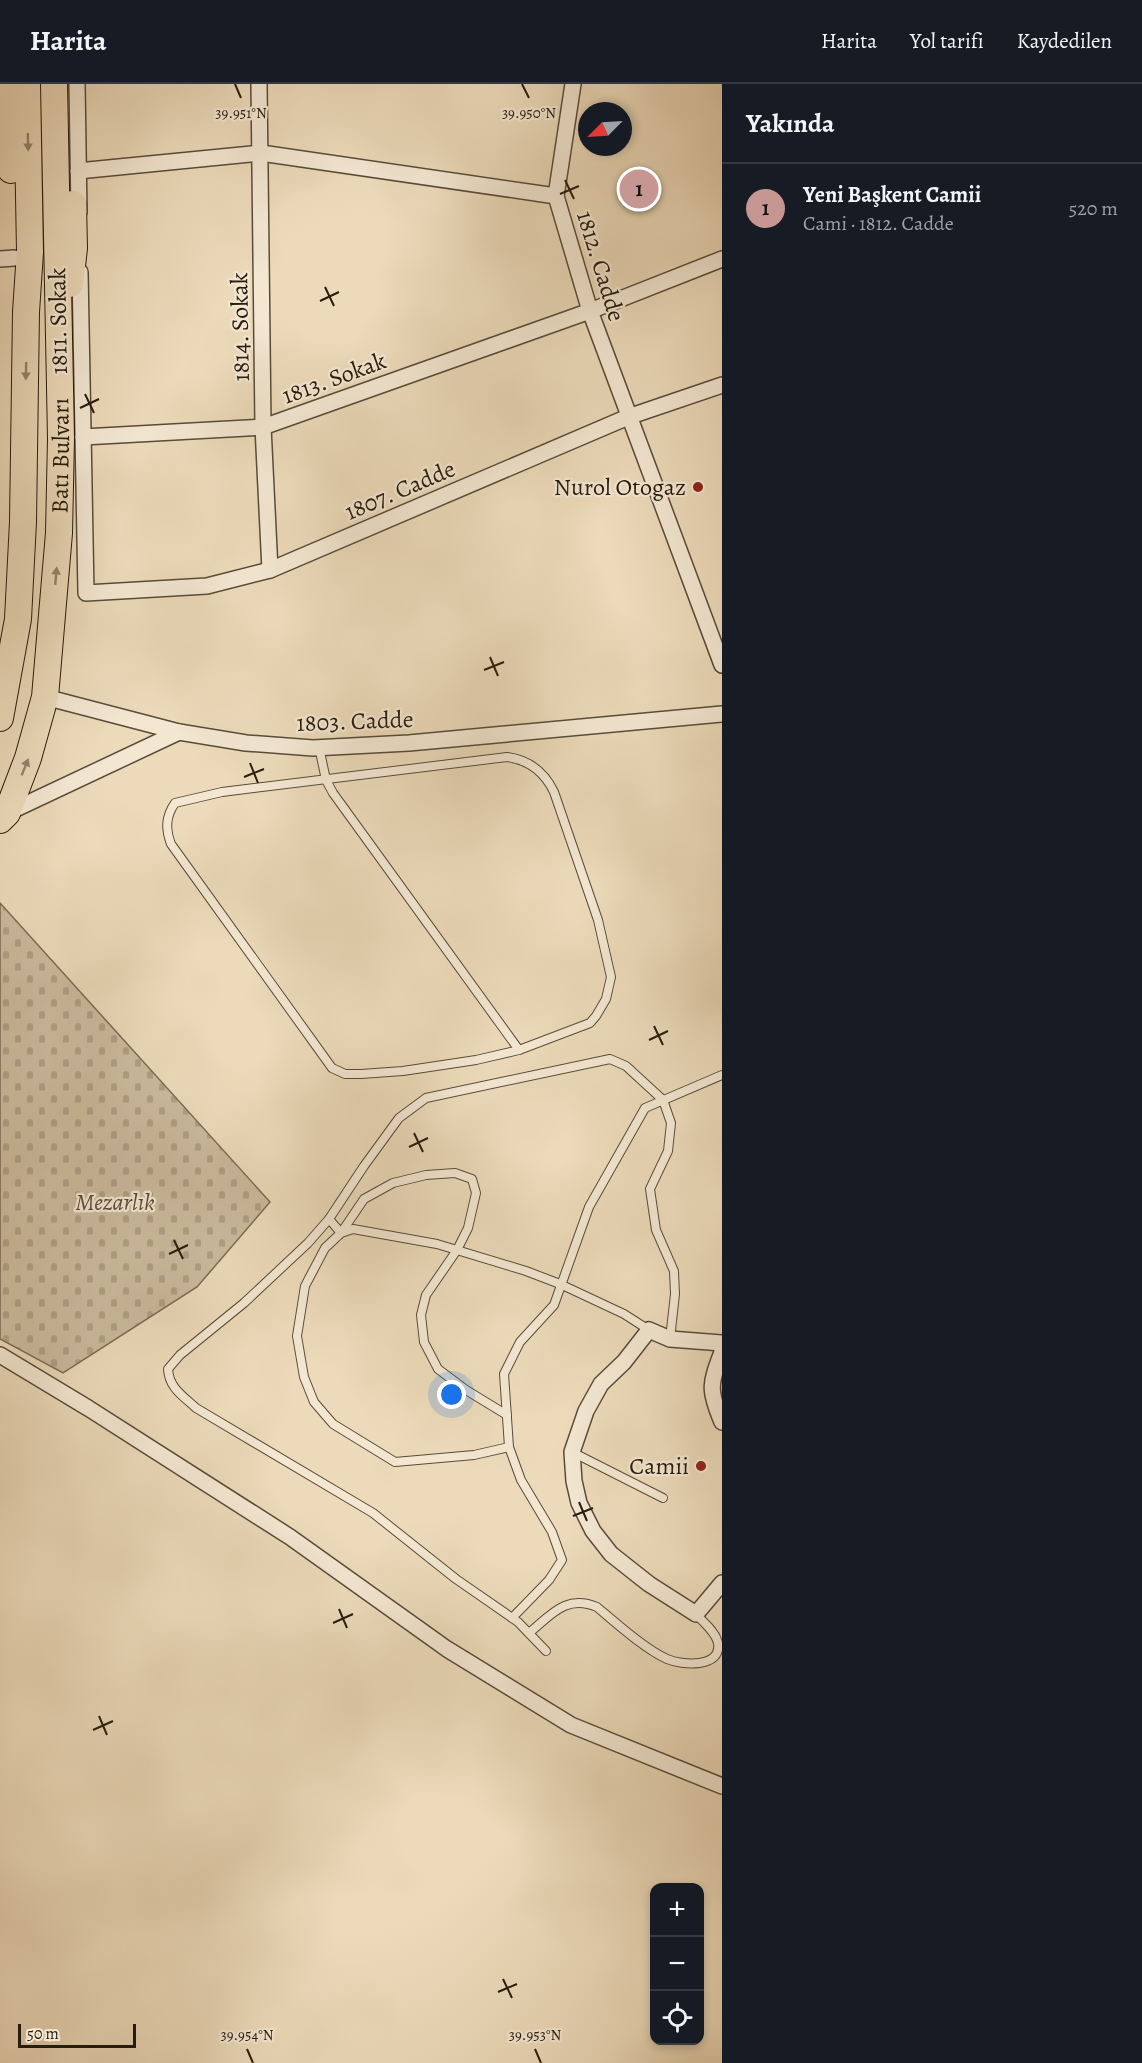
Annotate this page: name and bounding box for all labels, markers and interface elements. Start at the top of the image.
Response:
text: Harita [30,22,107,60]
text: Harita [821,27,877,55]
text: Yol tarifi [910,27,984,55]
text: Kaydedilen [1017,27,1112,55]
north arrow [578,102,632,156]
text: 39.951°N [215,103,267,123]
text: 39.950°N [502,103,556,123]
text: Yakında [746,106,835,141]
one-way arrow [23,133,33,152]
pin: 1 [620,166,658,212]
text: Yeni Başkent Camii [803,180,981,210]
text: 1 [762,195,769,222]
text: 520 m [1069,195,1118,222]
street label: 1812. Cadde [569,207,633,325]
text: Cami · 1812. Cadde [803,210,954,237]
street label: 1811. Sokak [41,267,75,375]
street label: 1814. Sokak [223,272,257,382]
street label: 1813. Sokak [278,344,390,412]
one-way arrow [21,361,31,380]
street label: Batı Bulvarı [43,398,77,514]
street label: 1807. Cadde [340,452,460,528]
place label: Nurol Otogaz [554,471,686,503]
marker: Nurol Otogaz [691,480,705,494]
one-way arrow [51,566,61,585]
street label: 1803. Cadde [296,703,414,739]
one-way arrow [21,758,30,776]
park label: Mezarlık [75,1186,155,1218]
your location [437,1380,466,1409]
place label: Camii [629,1450,689,1482]
marker: Camii [694,1459,708,1473]
map controls [650,1883,704,2045]
button: + [650,1883,704,1937]
button: − [650,1937,704,1991]
button: locate [650,1991,704,2045]
scale bar [18,2021,136,2048]
text: 50 m [27,2023,59,2045]
text: 39.954°N [220,2025,274,2045]
text: 39.953°N [509,2025,561,2045]

